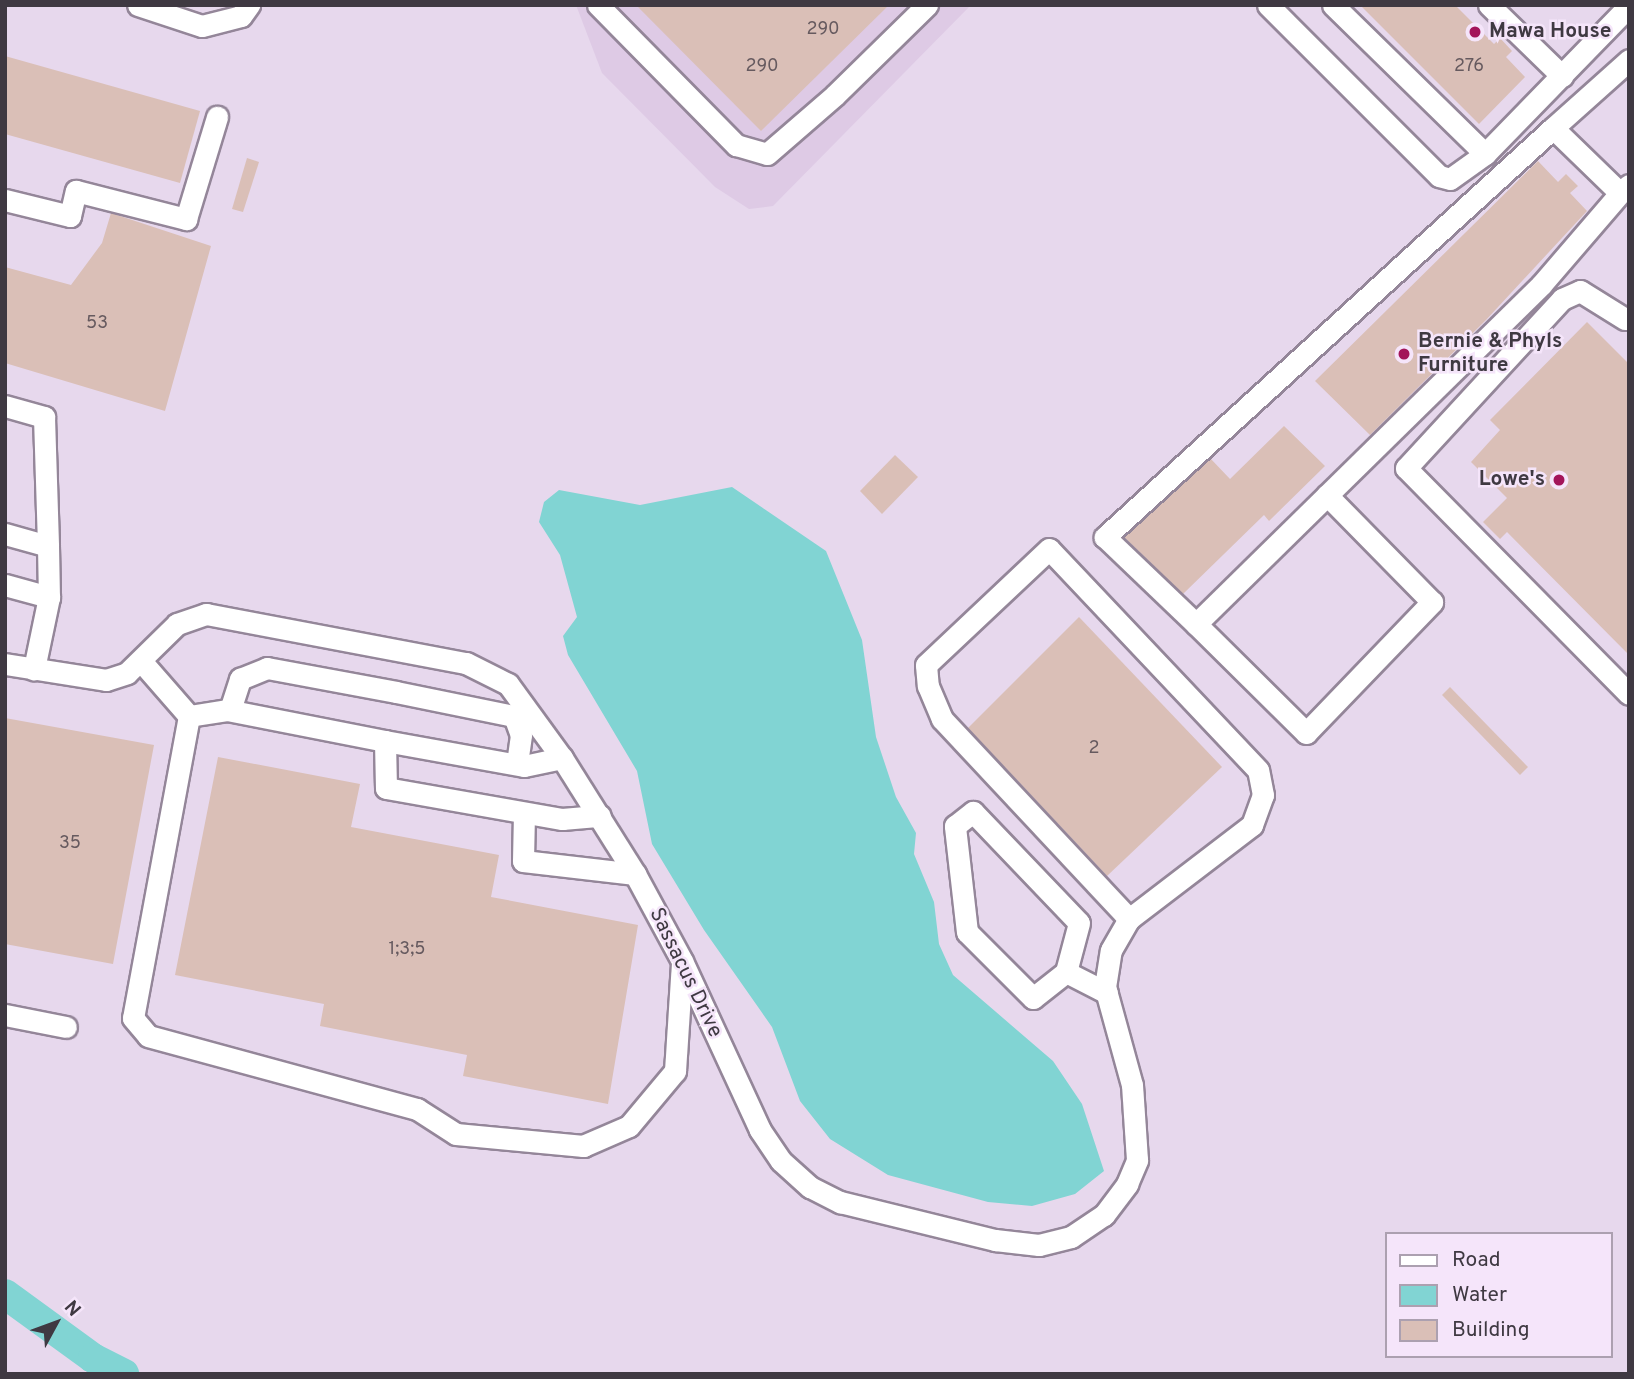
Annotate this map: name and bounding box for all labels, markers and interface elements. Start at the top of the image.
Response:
house number: 290 [806,19,840,41]
place label: Mawa House [1489,19,1611,45]
marker: Mawa House [1467,24,1483,40]
house number: 290 [745,56,779,78]
house number: 276 [1454,56,1484,78]
house number: 53 [86,313,108,335]
place label: Bernie & Phyls Furniture [1418,329,1562,379]
marker: Bernie & Phyls Furniture [1396,346,1412,362]
place label: Lowe's [1479,467,1545,493]
marker: Lowe's [1551,472,1567,488]
house number: 2 [1088,738,1100,760]
house number: 35 [59,833,81,855]
street label: Sassacus Drive [643,904,727,1042]
house number: 1;3;5 [389,939,425,961]
legend [1386,1232,1613,1358]
text: Road [1452,1247,1501,1274]
text: Water [1452,1282,1507,1309]
north arrow [21,1288,91,1358]
text: N [58,1296,85,1322]
text: Building [1452,1317,1530,1344]

